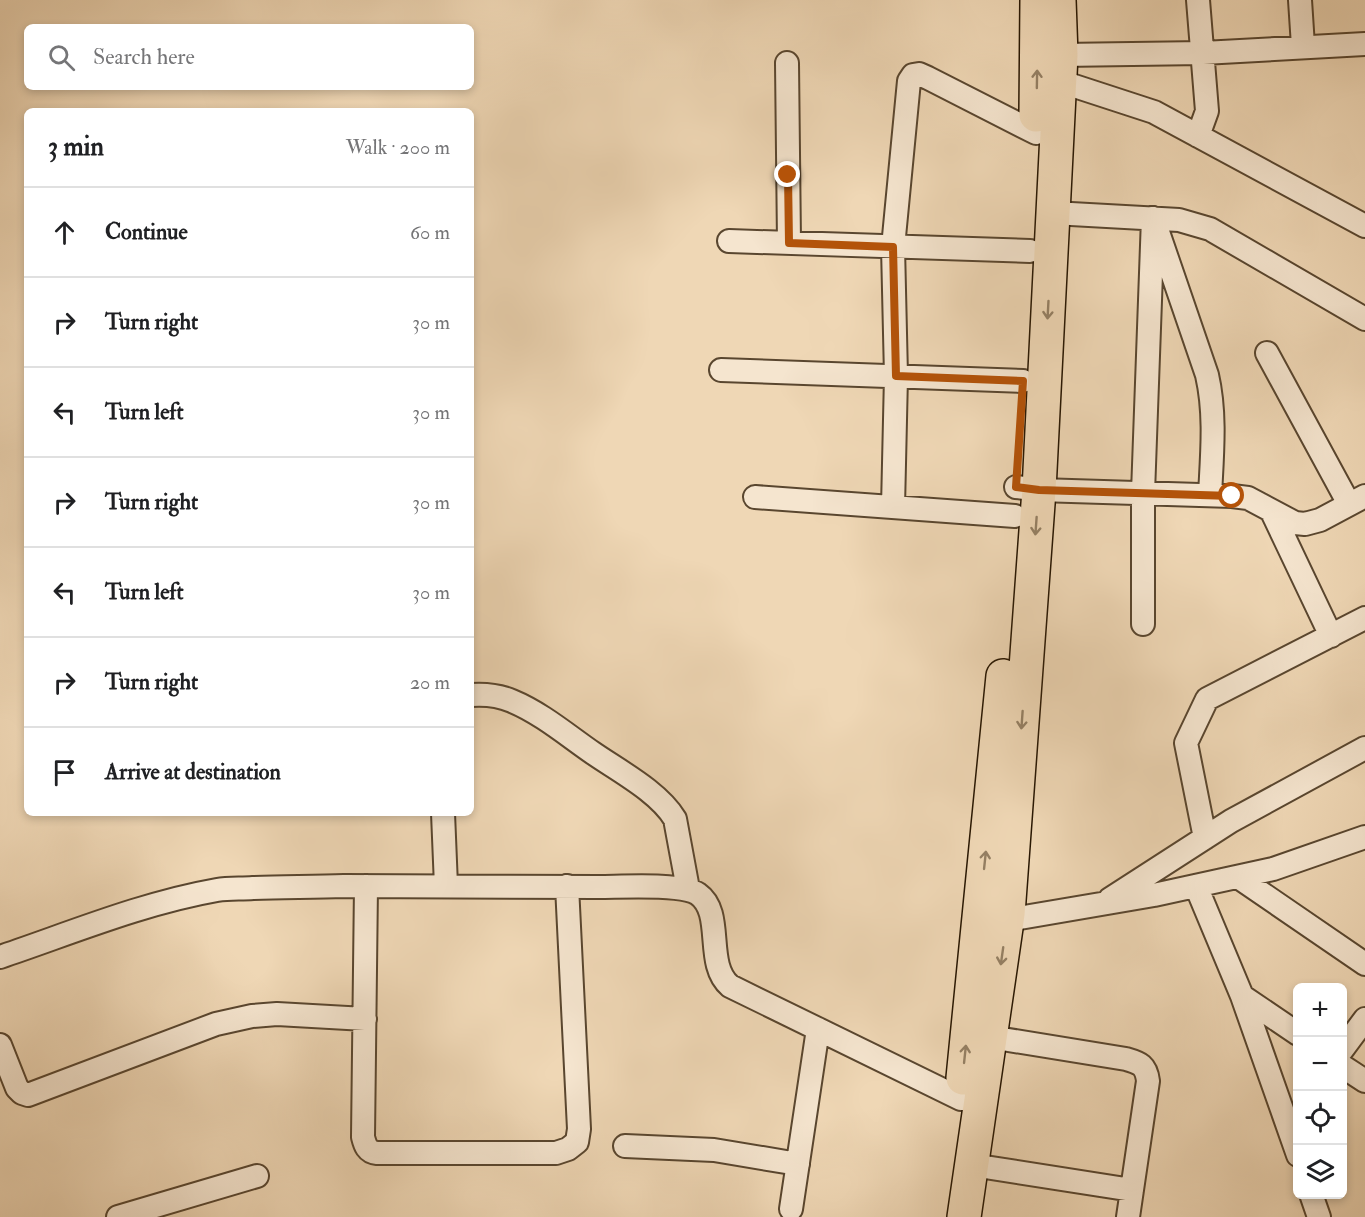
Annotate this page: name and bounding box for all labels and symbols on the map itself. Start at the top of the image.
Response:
one-way arrow [1031,70,1043,90]
route end [774,161,800,187]
one-way arrow [1042,300,1053,320]
route start [1218,482,1244,508]
one-way arrow [1031,515,1042,535]
one-way arrow [1016,710,1027,730]
one-way arrow [980,851,991,871]
one-way arrow [996,946,1007,966]
one-way arrow [960,1045,971,1065]

